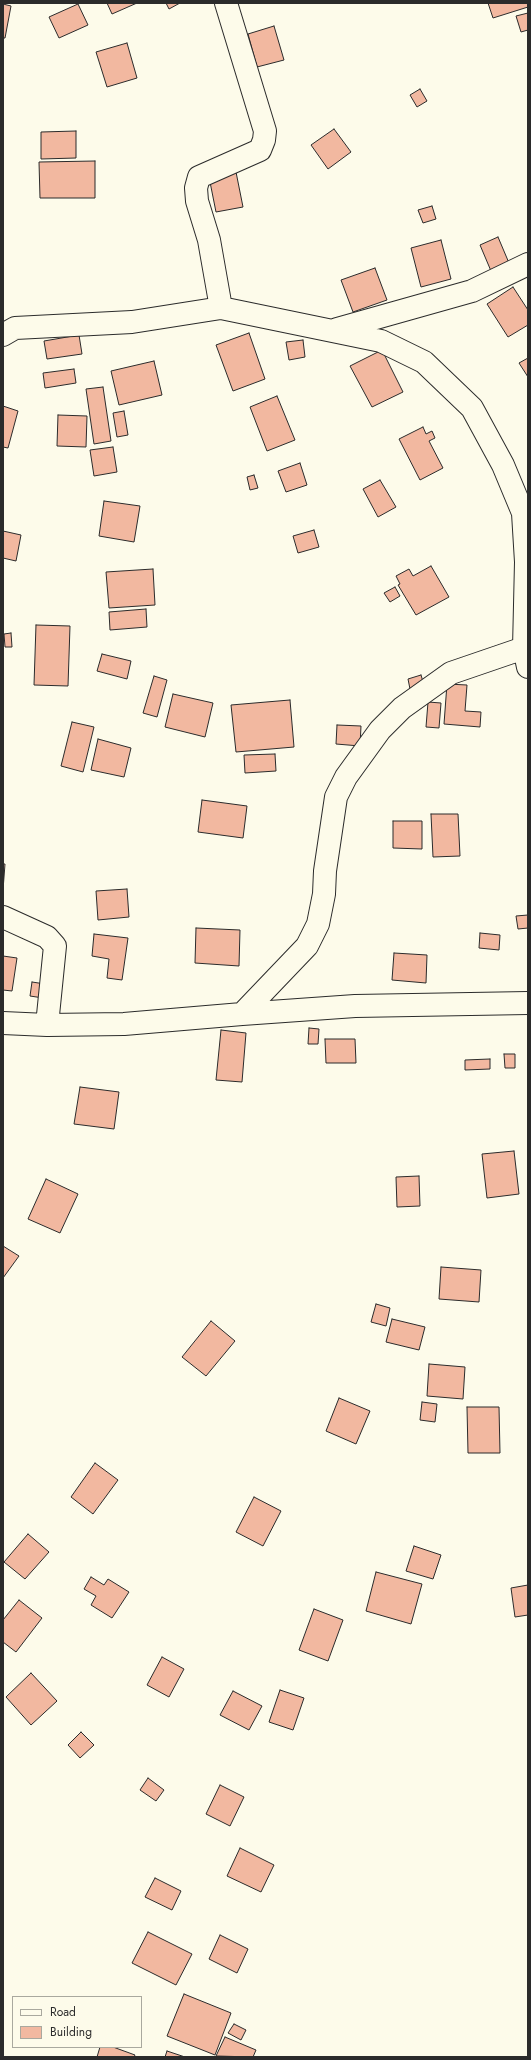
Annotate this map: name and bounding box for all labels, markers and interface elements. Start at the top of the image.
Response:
legend [12,1996,142,2048]
text: Road [50,2003,76,2021]
text: Building [50,2023,92,2041]

